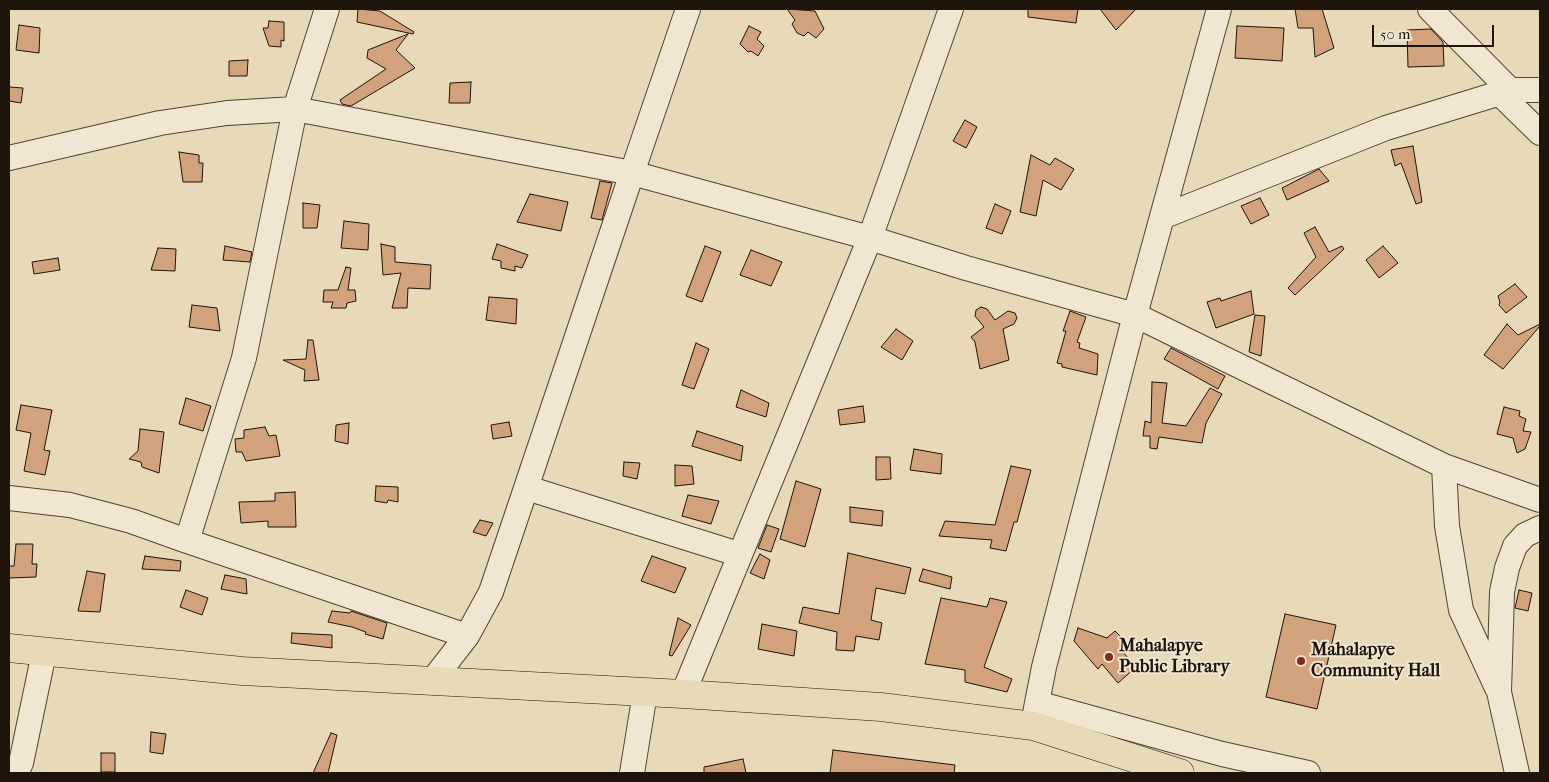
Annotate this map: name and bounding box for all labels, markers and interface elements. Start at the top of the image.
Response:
scale bar [1374,15,1496,47]
text: 50 m [1380,25,1410,43]
place label: Mahalapye Public Library [1119,636,1230,679]
place label: Mahalapye Community Hall [1311,640,1440,682]
marker: Mahalapye Public Library [1103,651,1115,663]
marker: Mahalapye Community Hall [1295,655,1307,667]

